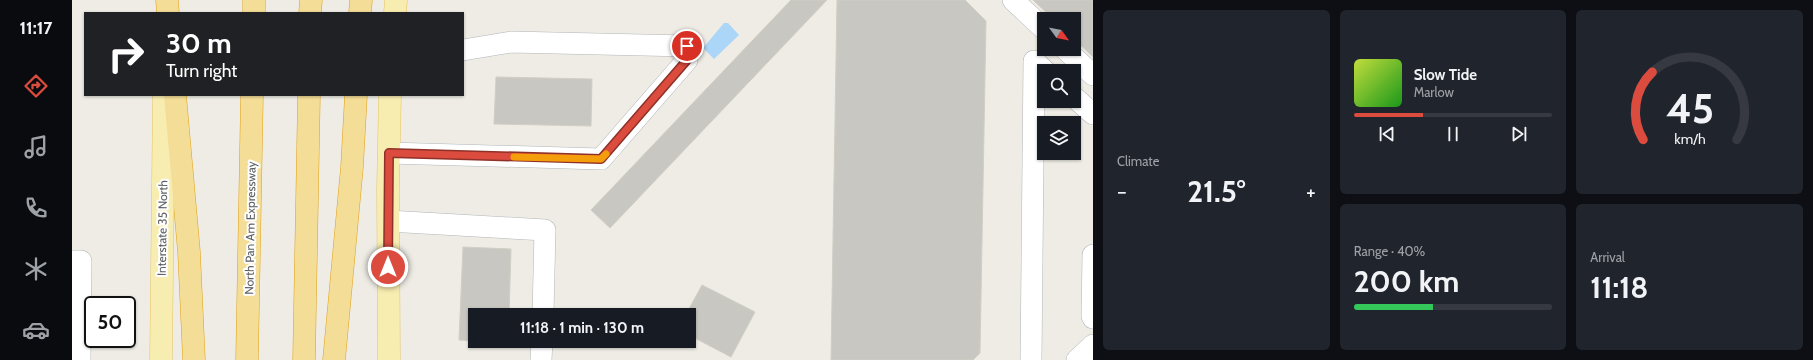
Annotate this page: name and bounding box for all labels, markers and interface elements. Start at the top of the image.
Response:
north arrow [1037,12,1081,56]
map controls [1037,12,1081,160]
text: 11:17 [19,17,53,39]
text: 30 m [166,26,232,60]
icon: right [100,28,152,80]
pin [670,29,704,63]
icon: arrive [676,35,698,57]
text: Turn right [166,60,237,82]
button: search [1037,64,1081,108]
text: Slow Tide [1414,66,1477,84]
icon: directions [22,72,50,100]
text: 45 [1666,83,1714,133]
text: Marlow [1414,84,1454,100]
button: layers [1037,116,1081,160]
icon: previous [1376,123,1398,145]
icon: pause [1442,123,1464,145]
icon: next [1508,123,1530,145]
text: km/h [1674,129,1705,147]
icon: music [22,133,50,161]
text: Climate [1117,153,1159,169]
street label: North Pan Am Expressway [241,161,259,295]
text: 21.5° [1187,173,1246,210]
text: − [1117,178,1127,205]
text: + [1306,178,1316,205]
street label: Interstate 35 North [154,180,170,276]
icon: phone [22,194,50,222]
text: Range · 40% [1354,243,1425,259]
position arrow [367,246,409,288]
text: Arrival [1590,249,1625,265]
icon: climate [22,255,50,283]
text: 200 km [1354,263,1459,300]
text: 11:18 [1590,269,1648,306]
speed limit sign: 50 [84,296,136,348]
icon: car [22,316,50,344]
text: 11:18 · 1 min · 130 m [520,319,644,337]

